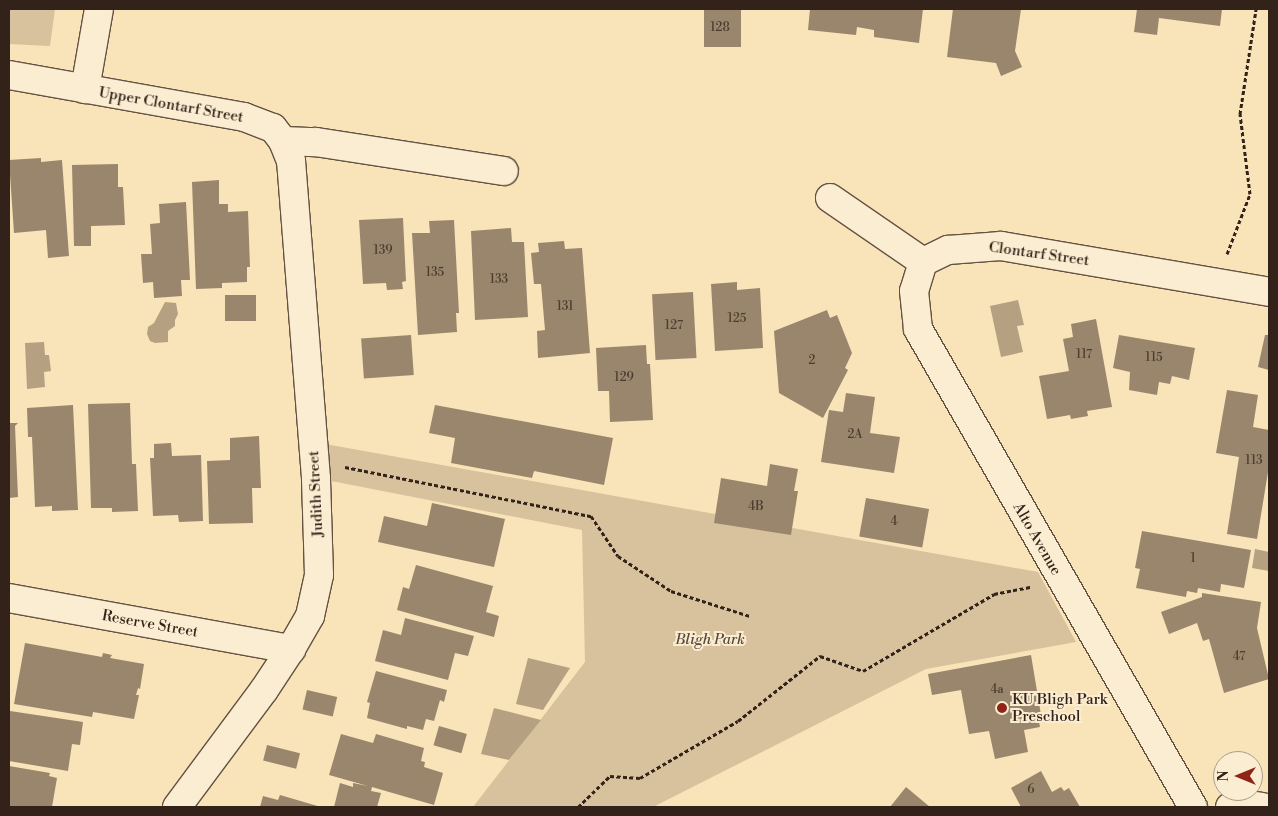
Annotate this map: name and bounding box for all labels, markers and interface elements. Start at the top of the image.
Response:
house number: 128 [710,21,730,35]
street label: Upper Clontarf Street [97,83,245,127]
street label: Clontarf Street [988,238,1090,270]
house number: 139 [373,244,393,258]
house number: 135 [426,266,444,280]
house number: 133 [490,273,508,287]
house number: 131 [557,300,573,314]
house number: 125 [728,312,746,326]
house number: 127 [665,319,683,333]
house number: 117 [1076,348,1092,362]
house number: 115 [1145,351,1163,365]
house number: 2 [809,354,815,368]
house number: 129 [614,371,634,385]
house number: 2A [847,428,863,442]
street label: Judith Street [305,450,327,538]
house number: 113 [1245,454,1263,468]
house number: 4B [748,500,764,514]
street label: Alto Avenue [1009,500,1065,578]
house number: 4 [890,515,898,529]
house number: 1 [1190,552,1196,566]
street label: Reserve Street [100,607,200,641]
park label: Bligh Park [675,631,745,649]
house number: 47 [1233,650,1245,664]
house number: 4a [990,683,1004,697]
place label: KU Bligh Park Preschool [1012,690,1108,725]
marker: KU Bligh Park Preschool [996,702,1008,714]
north arrow [1213,751,1263,801]
text: N [1215,770,1233,782]
house number: 6 [1027,783,1035,797]

